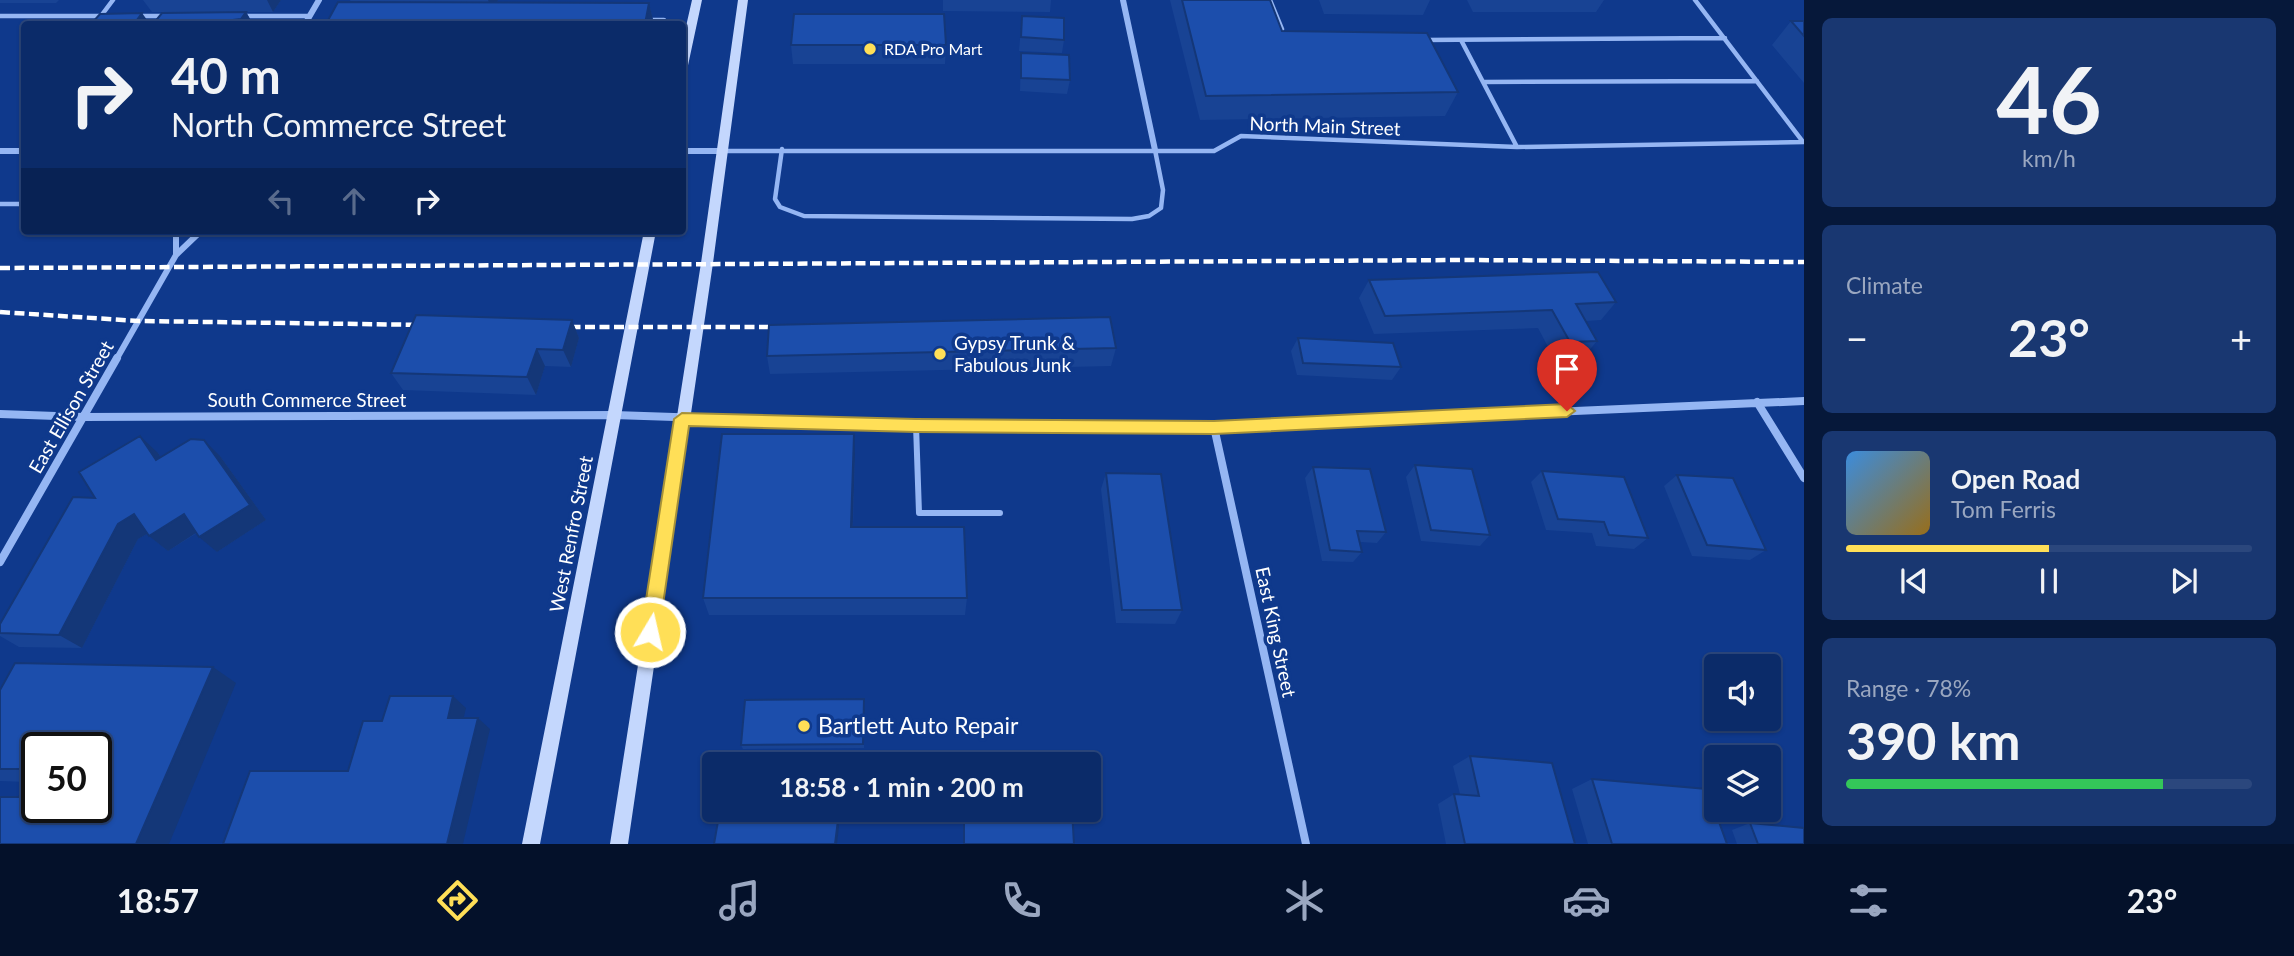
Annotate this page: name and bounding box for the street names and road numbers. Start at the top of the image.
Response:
street label: North Main Street [1249,111,1401,140]
street label: East Ellison Street [23,336,118,477]
street label: South Commerce Street [208,388,407,411]
street label: West Renfro Street [544,453,597,614]
street label: East King Street [1251,565,1302,699]

